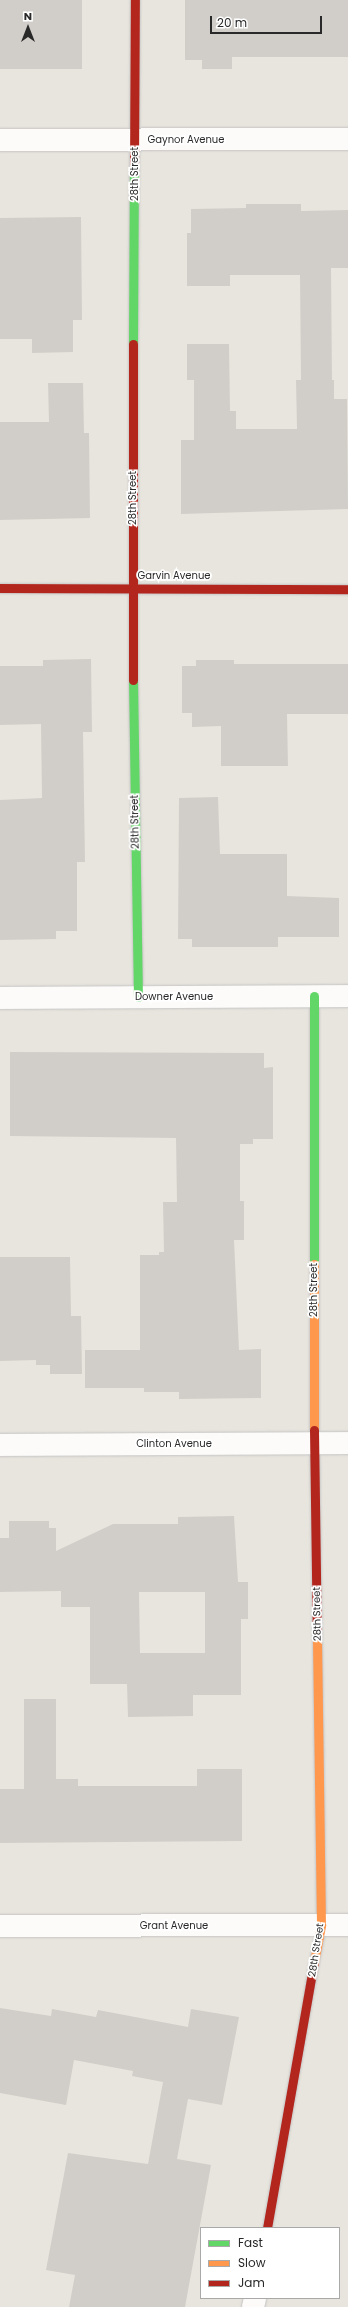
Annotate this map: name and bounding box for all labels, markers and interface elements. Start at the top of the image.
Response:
north arrow [8,8,48,48]
text: N [24,8,32,24]
scale bar [212,8,324,34]
text: 20 m [217,14,247,31]
street label: Gaynor Avenue [148,134,224,146]
street label: 28th Street [129,147,141,201]
street label: 28th Street [127,471,139,525]
street label: Garvin Avenue [138,570,210,582]
street label: 28th Street [129,795,141,849]
street label: Downer Avenue [135,991,213,1003]
street label: 28th Street [308,1263,320,1317]
street label: Clinton Avenue [136,1438,212,1450]
street label: 28th Street [311,1587,323,1641]
street label: Grant Avenue [140,1920,208,1932]
street label: 28th Street [306,1922,326,1978]
legend [200,2227,340,2299]
text: Fast [238,2234,263,2251]
text: Slow [238,2254,266,2271]
text: Jam [238,2274,265,2291]

